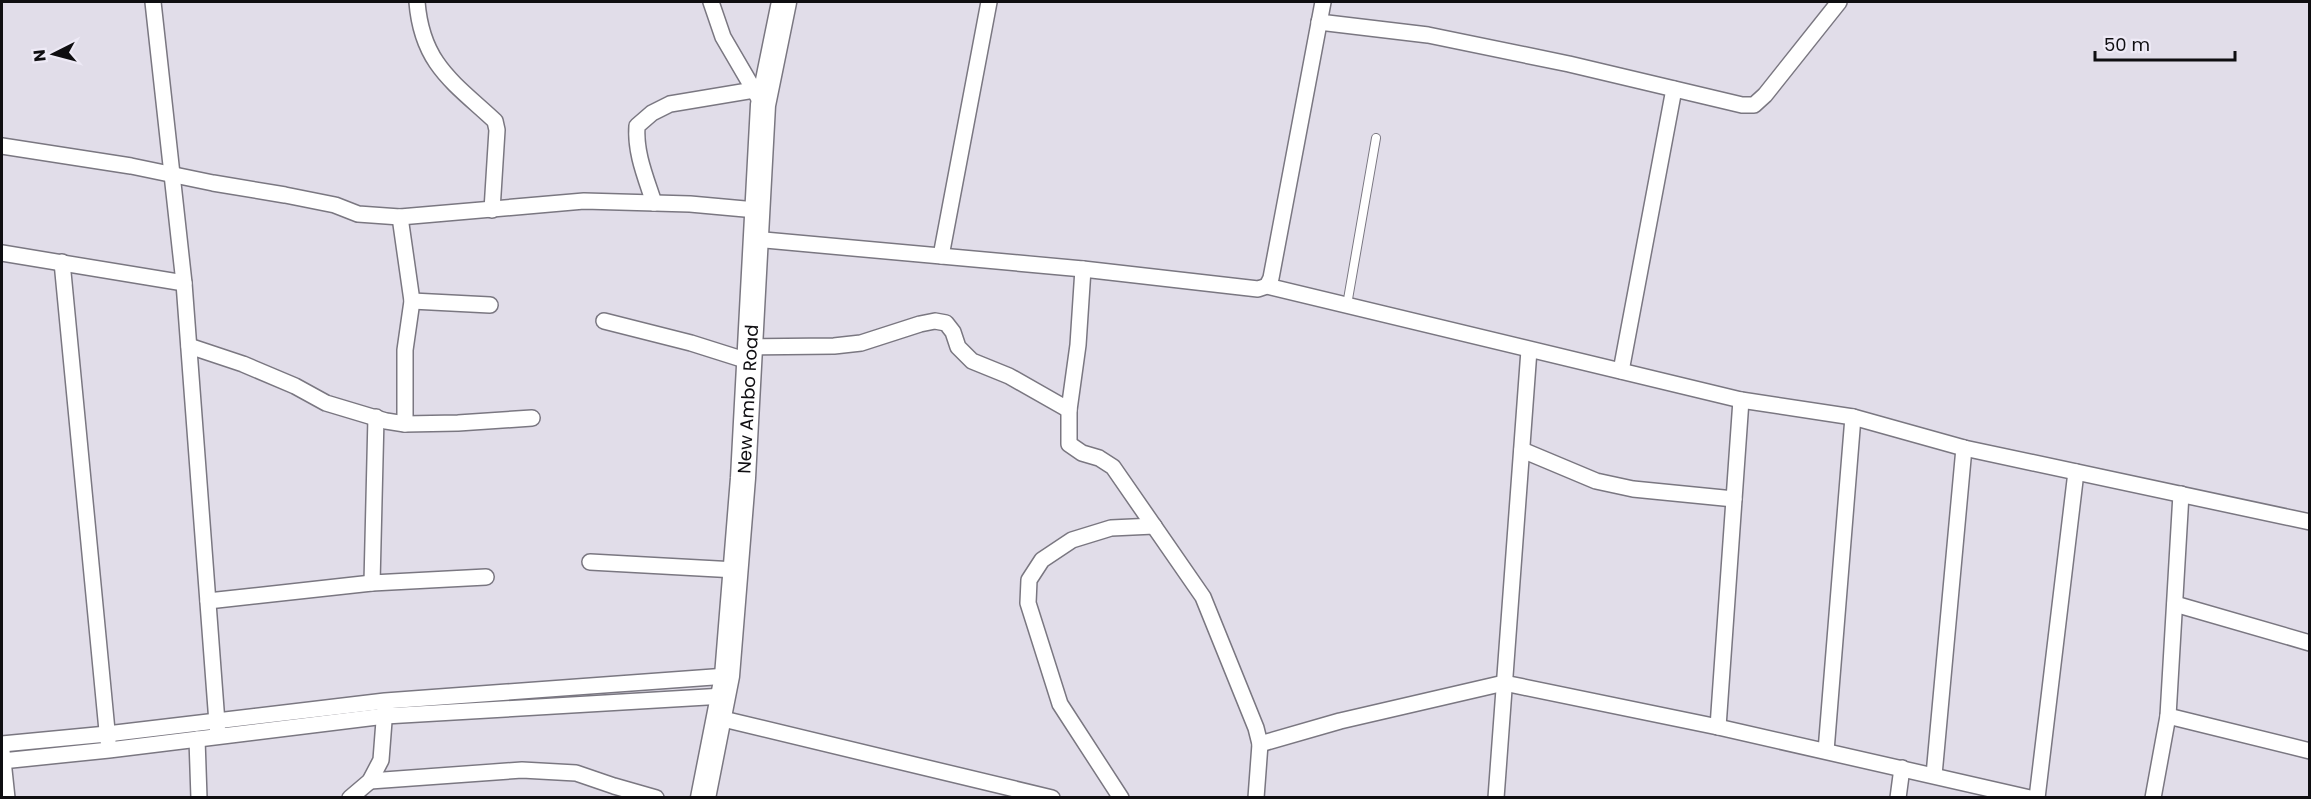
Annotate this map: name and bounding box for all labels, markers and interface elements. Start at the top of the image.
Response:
north arrow [24,24,84,84]
scale bar [2095,24,2234,62]
text: 50 m [2104,32,2150,57]
text: N [28,48,52,63]
street label: New Ambo Road [731,324,764,474]

